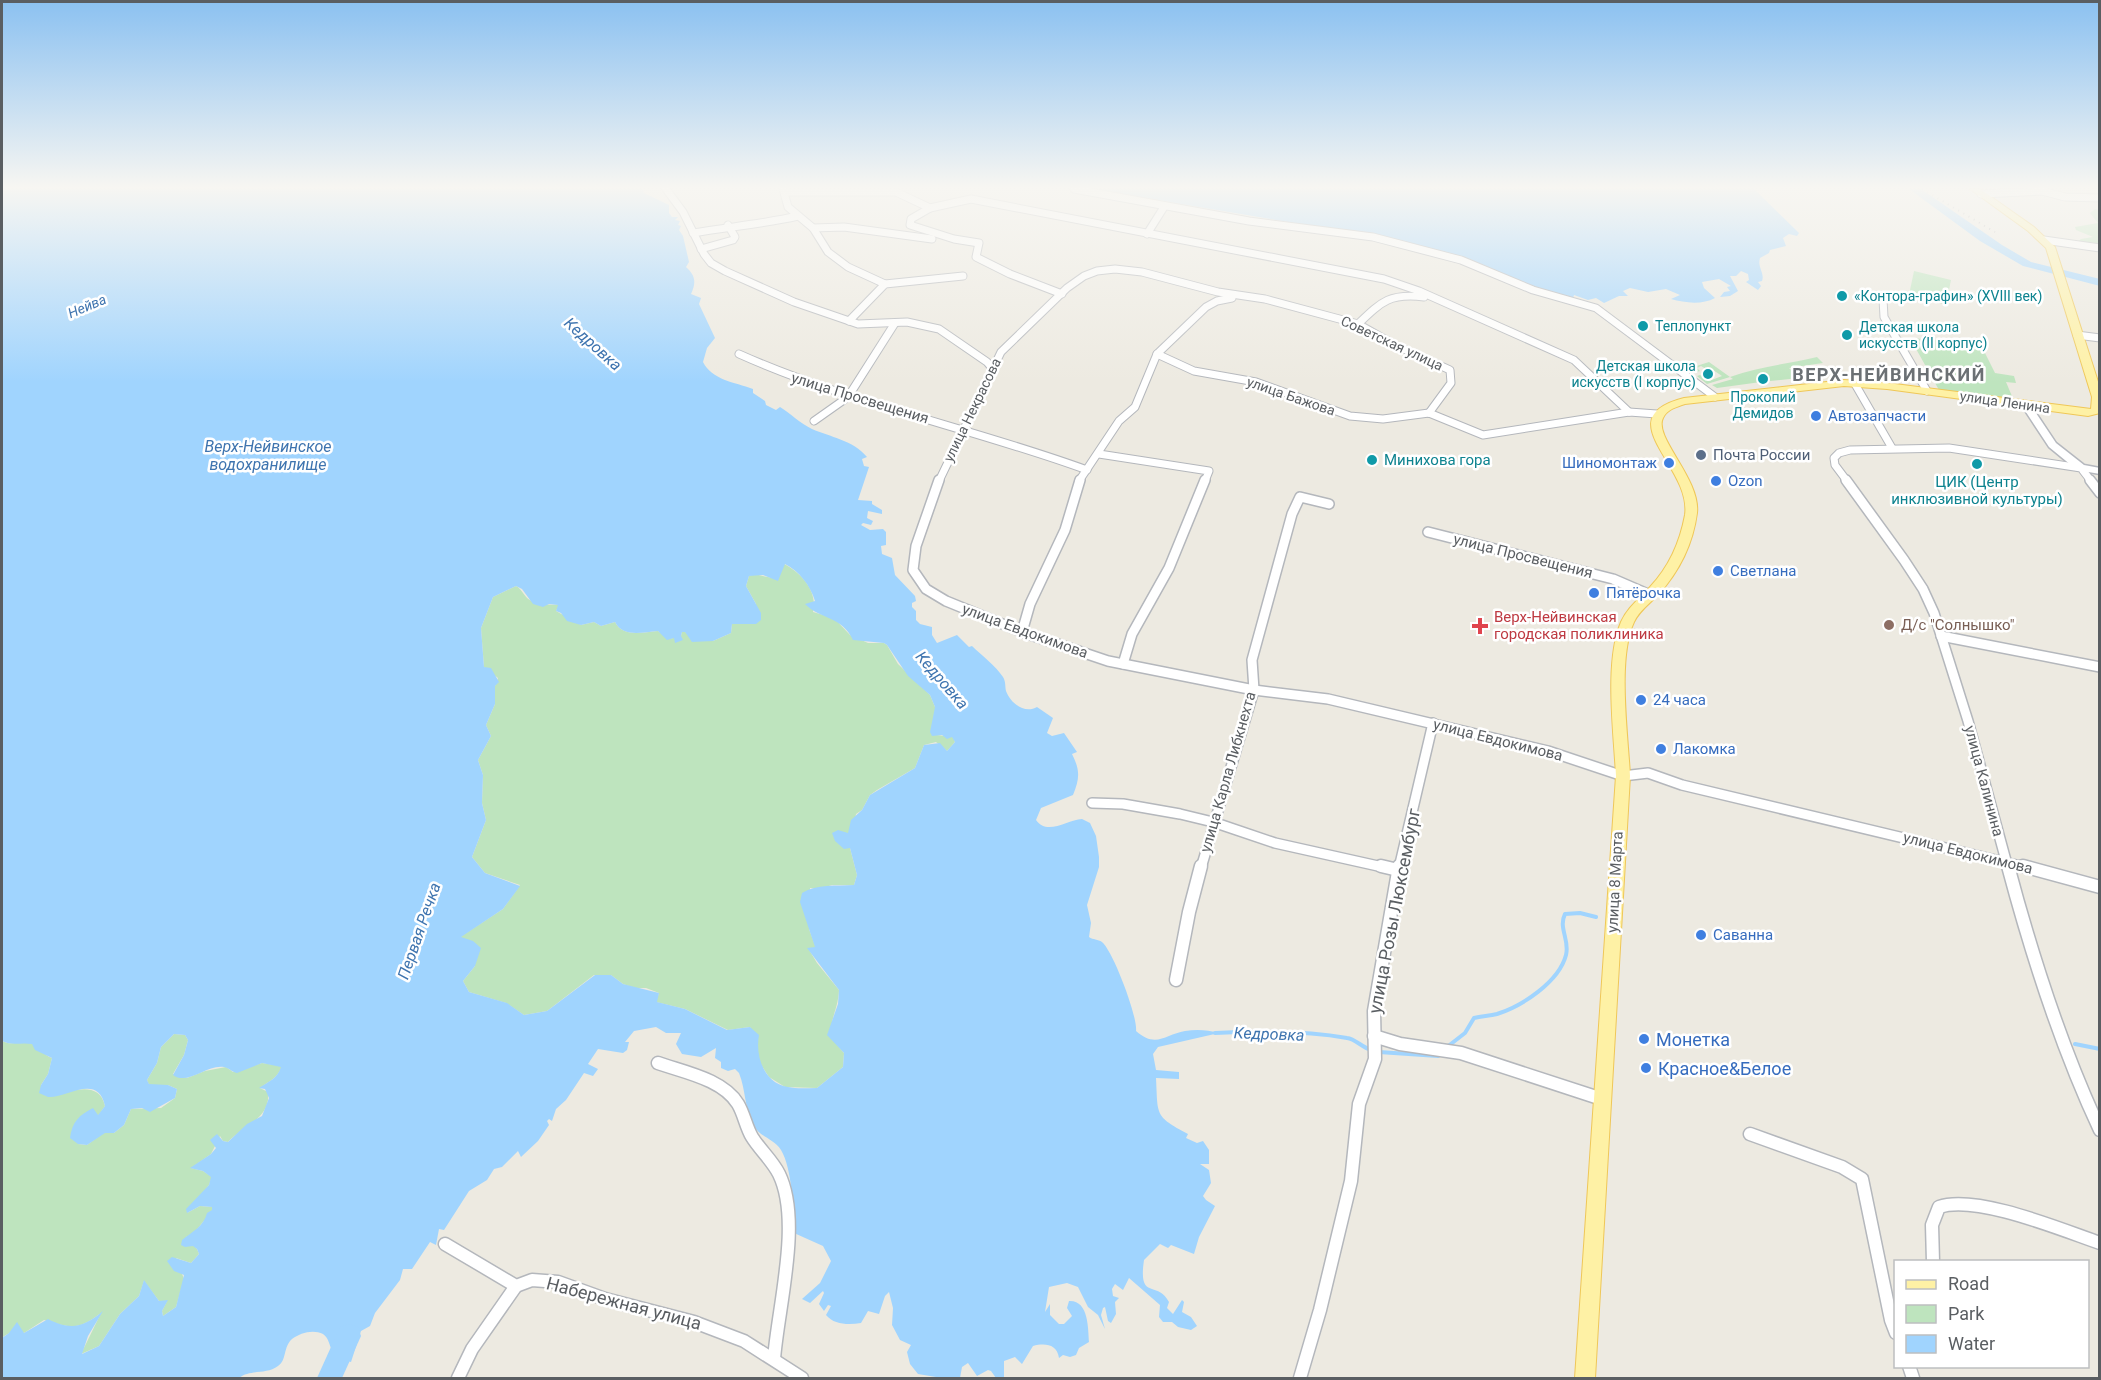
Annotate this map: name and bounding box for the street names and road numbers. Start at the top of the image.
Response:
street label: Советская улица [1338,312,1446,374]
street label: улица Некрасова [940,356,1004,464]
street label: улица Просвещения [789,368,931,428]
street label: улица Бажова [1245,373,1337,419]
street label: улица Ленина [1959,388,2051,416]
street label: улица Просвещения [1451,530,1595,582]
street label: улица Евдокимова [960,600,1090,662]
street label: улица Карла Либкнехта [1196,690,1260,854]
street label: улица Евдокимова [1431,715,1565,765]
street label: улица Калинина [1961,724,2007,838]
street label: улица Розы Люксембург [1364,806,1424,1015]
street label: улица Евдокимова [1901,828,2035,878]
street label: улица 8 Марта [1603,831,1627,933]
street label: Набережная улица [544,1272,704,1334]

